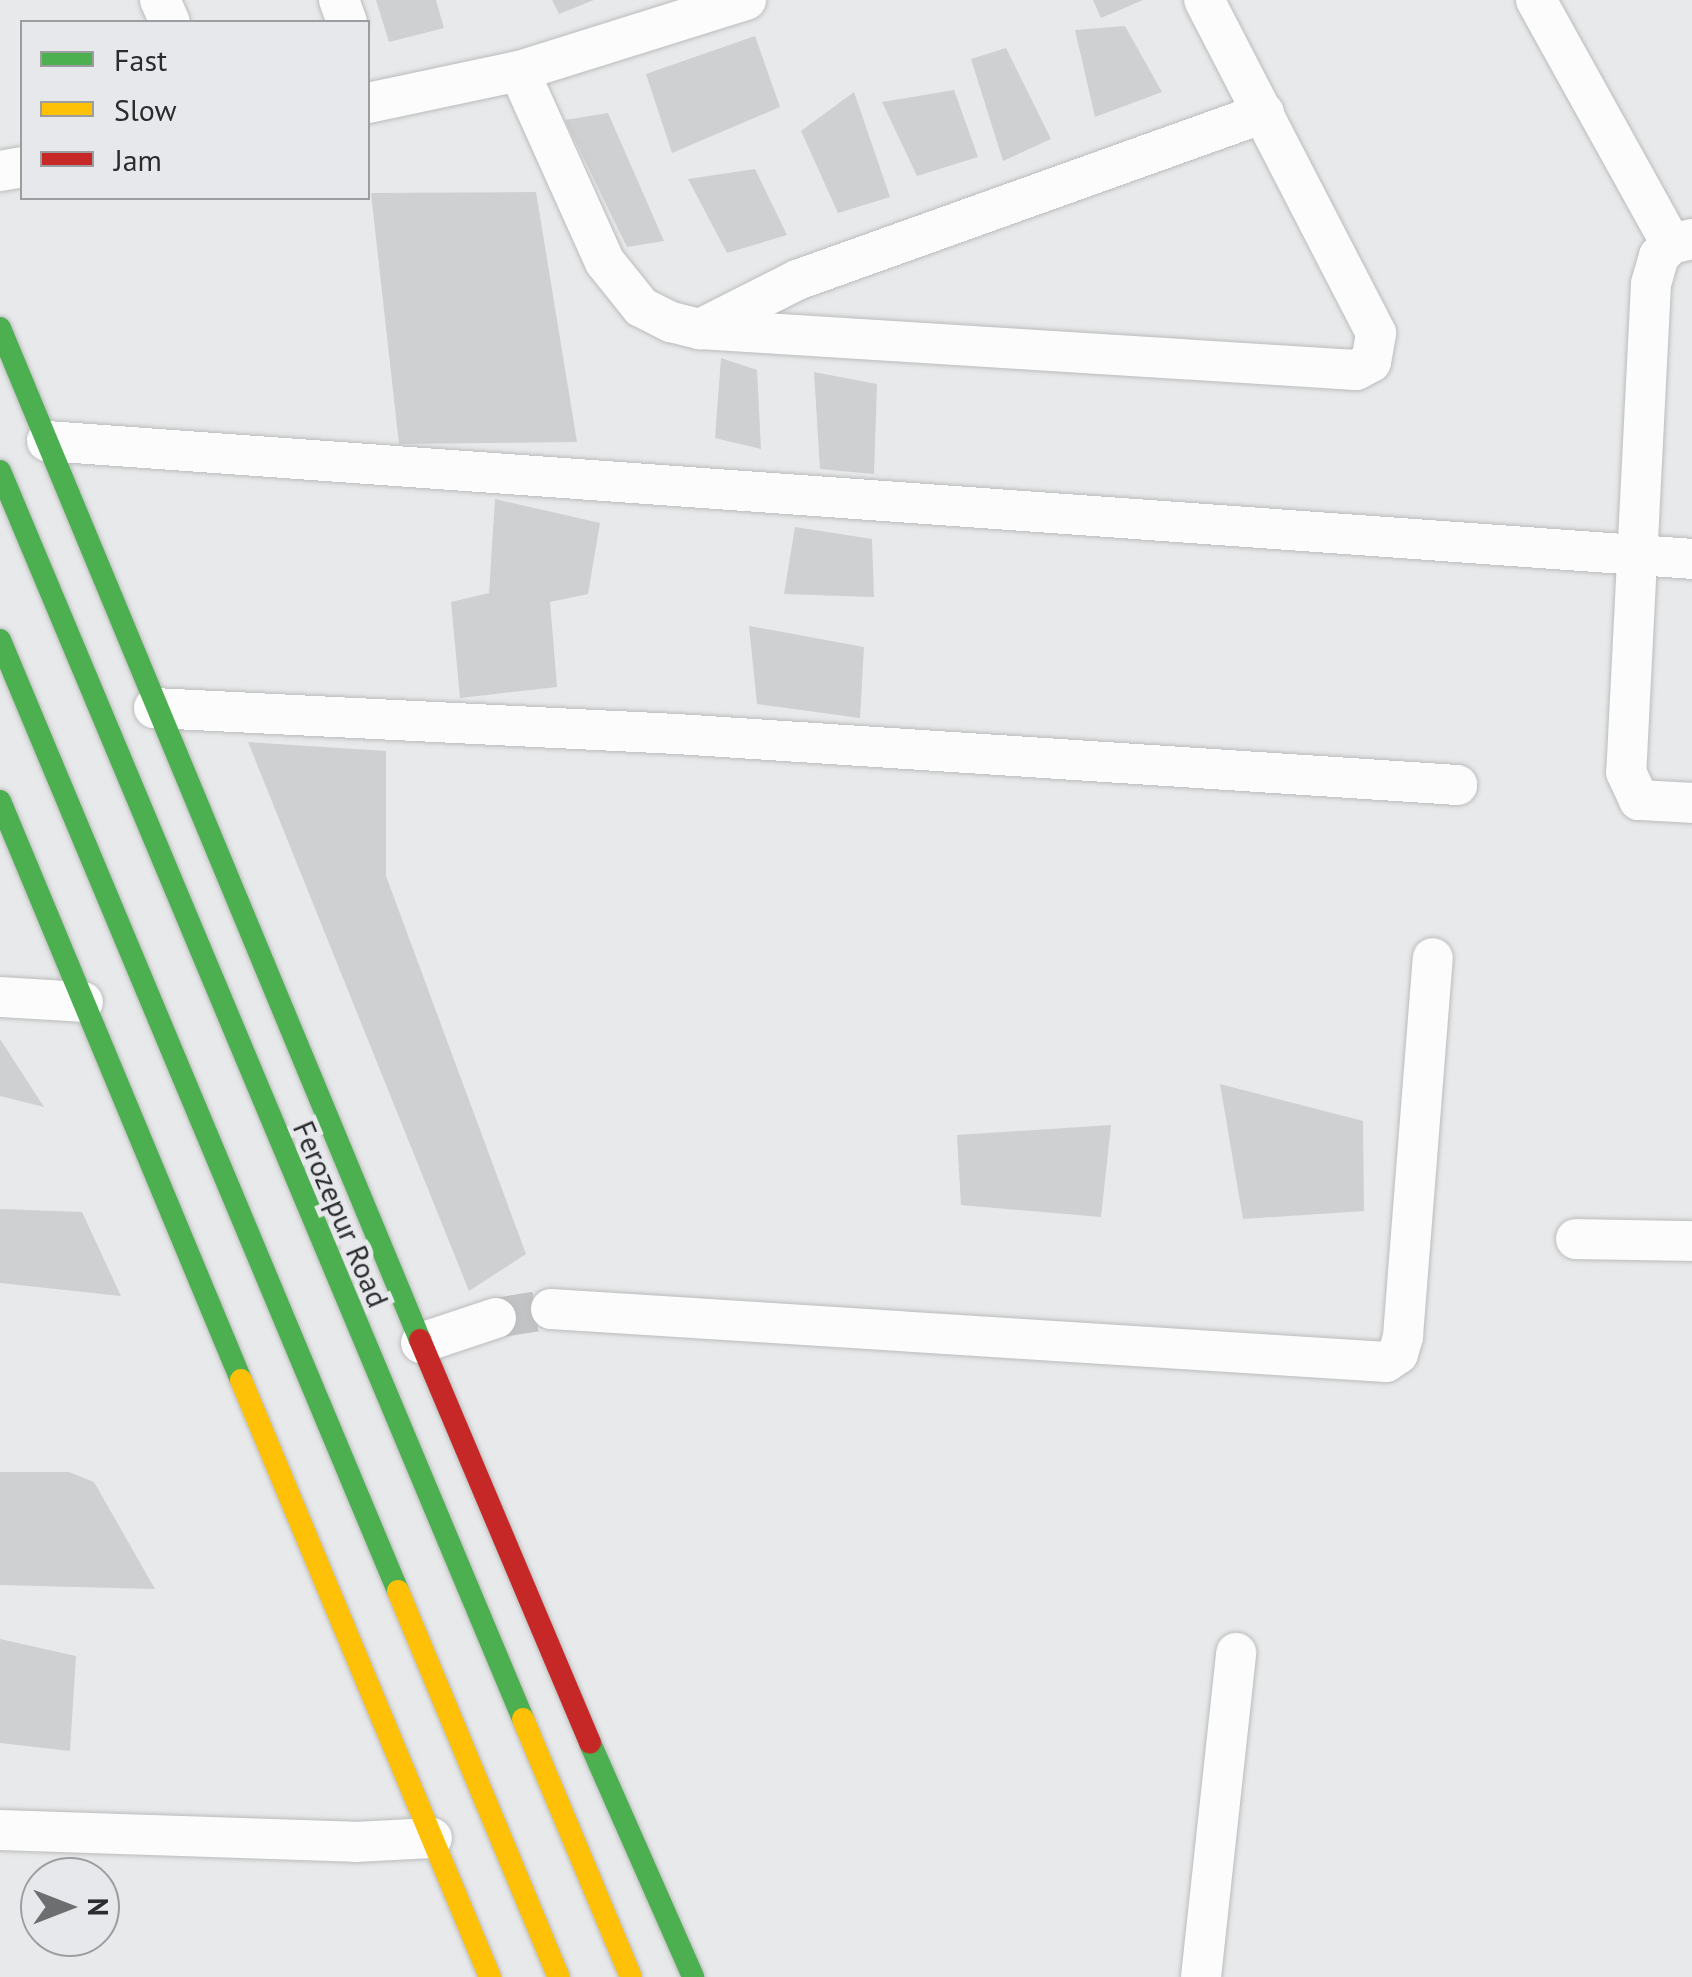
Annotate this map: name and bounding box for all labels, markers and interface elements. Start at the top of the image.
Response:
legend [20,20,370,200]
text: Fast [114,40,167,79]
text: Slow [114,90,177,129]
text: Jam [114,140,162,179]
street label: Ferozepur Road [286,1115,396,1313]
north arrow [20,1857,120,1957]
text: N [80,1898,117,1916]

